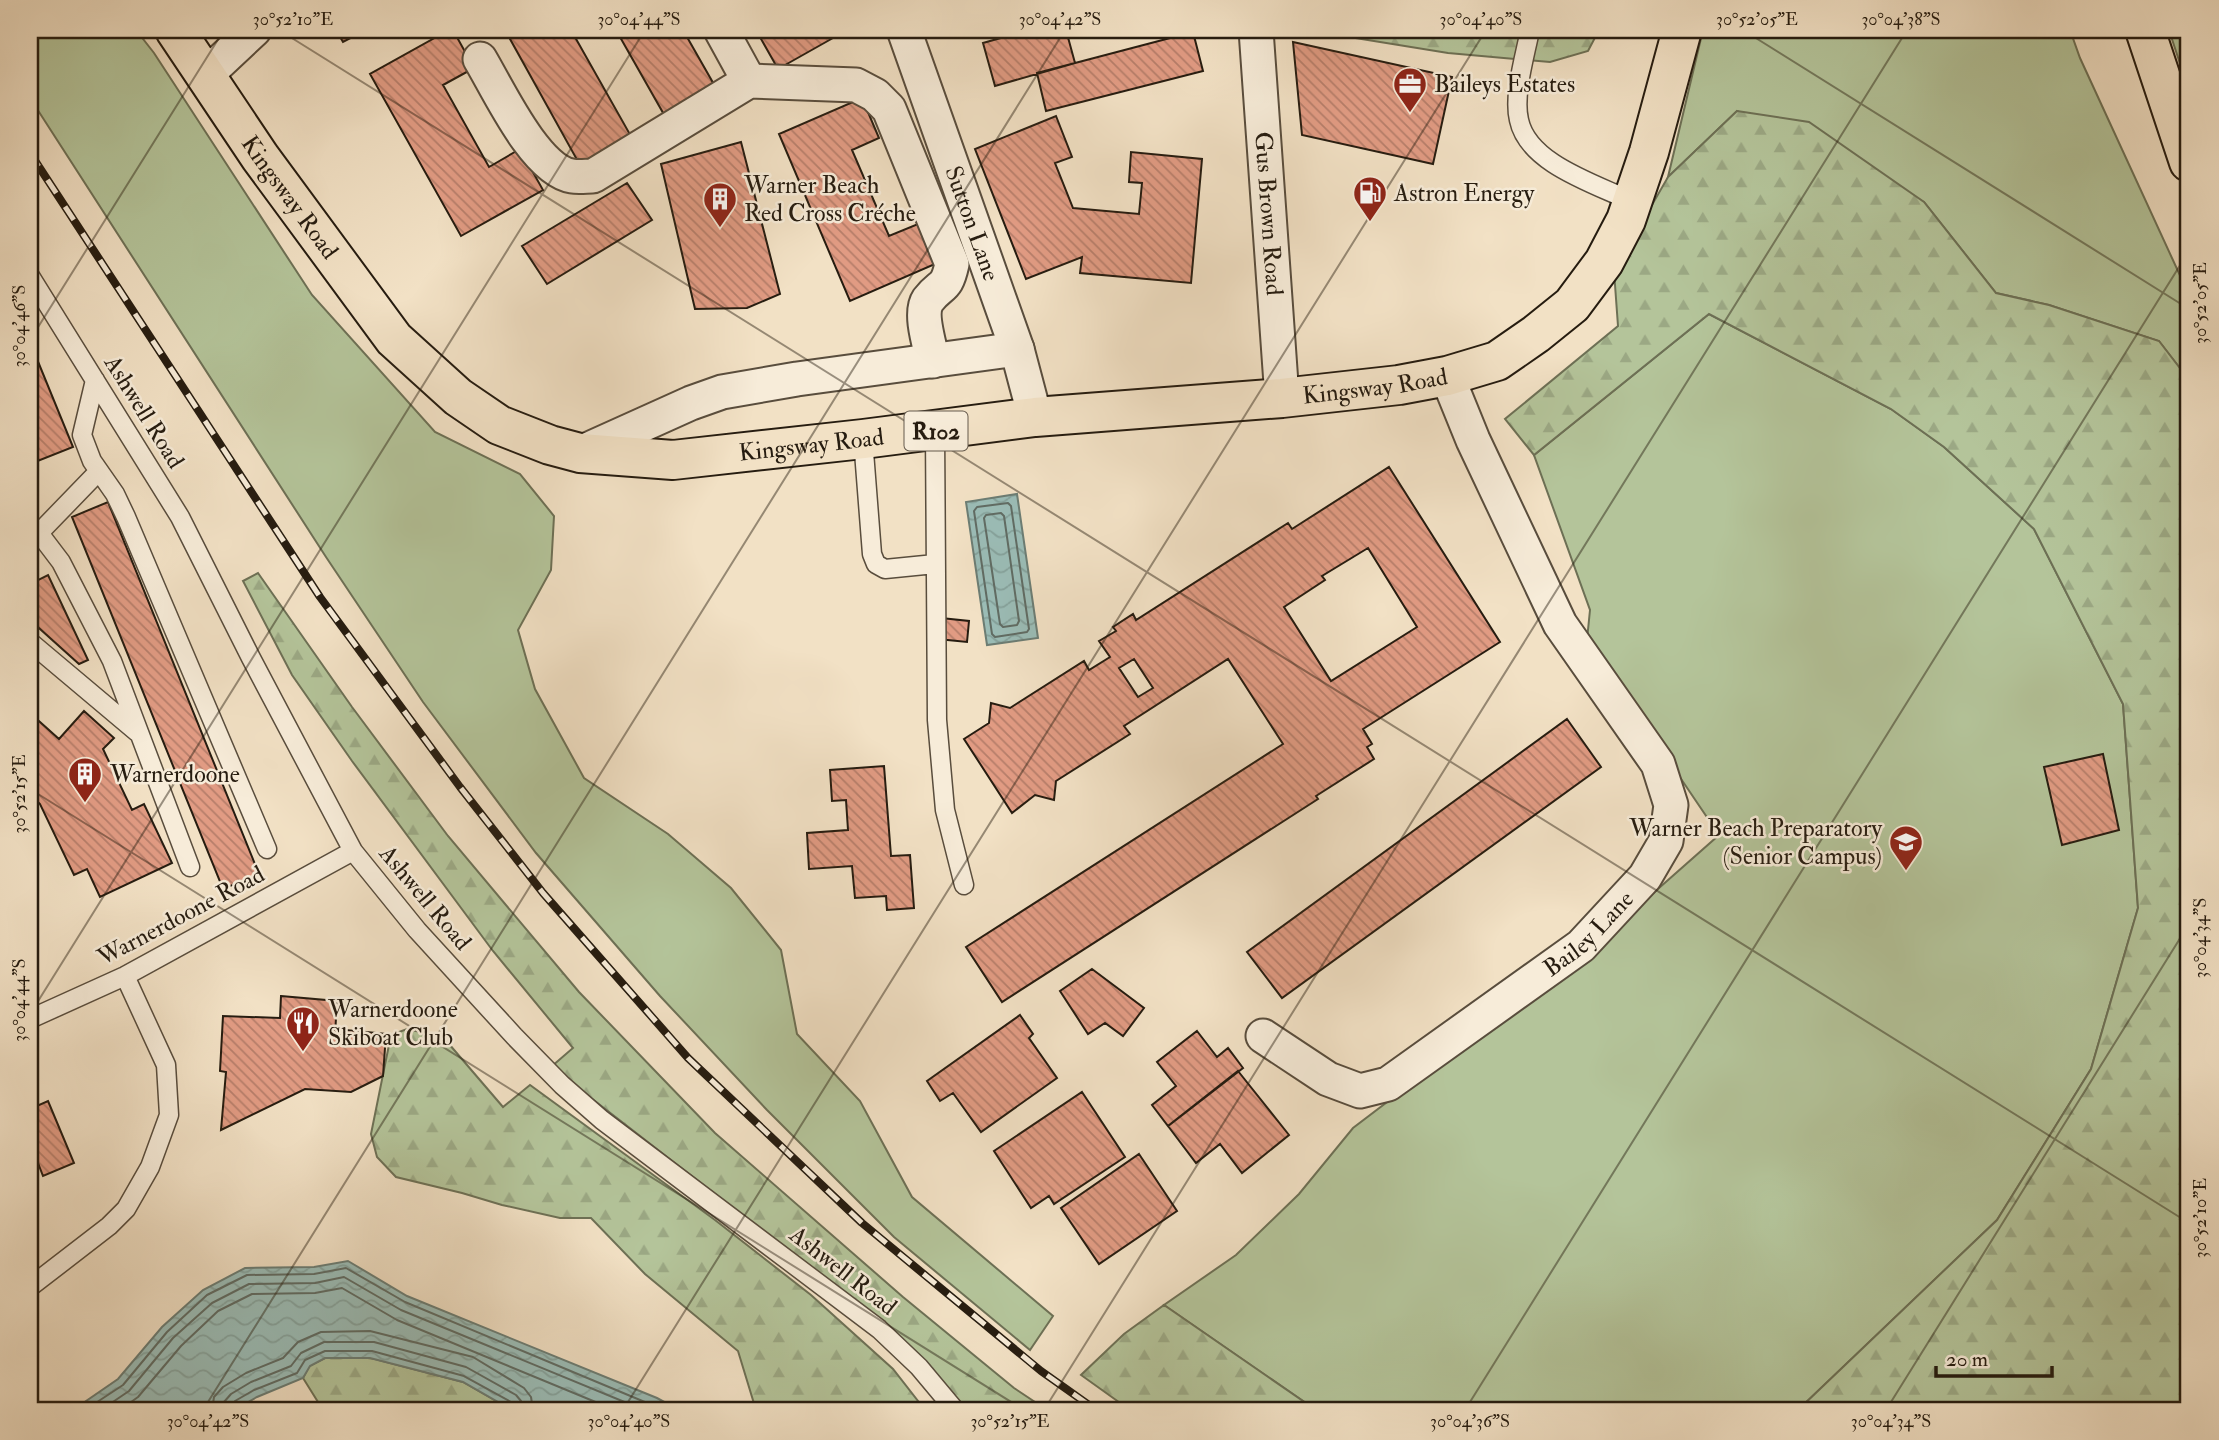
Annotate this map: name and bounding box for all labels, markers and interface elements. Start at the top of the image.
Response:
text: 30°52'10"E [253,8,333,31]
text: 30°04'44"S [597,8,681,31]
text: 30°04'42"S [1019,8,1101,31]
text: 30°04'40"S [1440,8,1522,31]
text: 30°52'05"E [1716,8,1798,31]
text: 30°04'38"S [1861,8,1941,31]
office icon: Baileys Estates [1391,65,1429,114]
place label: Baileys Estates [1434,69,1575,100]
street label: Kingsway Road [234,130,346,265]
street label: Gus Brown Road [1248,131,1290,297]
street label: Sutton Lane [938,162,1007,285]
place label: Warner Beach Red Cross Créche [743,170,916,229]
fuel station icon: Astron Energy [1351,174,1389,223]
place label: Astron Energy [1393,178,1535,209]
building icon: Warner Beach Red Cross Créche [701,180,739,229]
text: 30°52'05"E [2189,262,2212,344]
text: 30°04'46"S [8,285,31,367]
street label: Ashwell Road [96,349,191,475]
street label: Kingsway Road [1301,361,1450,411]
road number: R102 [904,412,968,450]
street label: Kingsway Road [737,421,886,468]
text: 30°52'15"E [8,754,31,834]
building icon: Warnerdoone [66,755,104,804]
place label: Warnerdoone [109,759,240,790]
place label: Warner Beach Preparatory (Senior Campus) [1628,813,1882,872]
school or university icon: Warner Beach Preparatory (Senior Campus) [1887,823,1925,872]
street label: Ashwell Road [371,838,478,957]
street label: Warnerdoone Road [91,859,270,974]
street label: Bailey Lane [1537,884,1640,984]
text: 30°04'34"S [2189,898,2212,978]
text: 30°04'44"S [8,958,31,1042]
place label: Warnerdoone Skiboat Club [327,994,458,1053]
restaurant icon: Warnerdoone Skiboat Club [284,1004,322,1053]
text: 30°52'10"E [2189,1178,2212,1258]
street label: Ashwell Road [782,1219,903,1323]
scale bar [1936,1335,2051,1379]
text: 20 m [1946,1346,1988,1373]
text: 30°04'42"S [167,1410,249,1433]
text: 30°04'40"S [588,1410,670,1433]
text: 30°52'15"E [970,1410,1050,1433]
text: 30°04'36"S [1430,1410,1510,1433]
text: 30°04'34"S [1851,1410,1931,1433]

